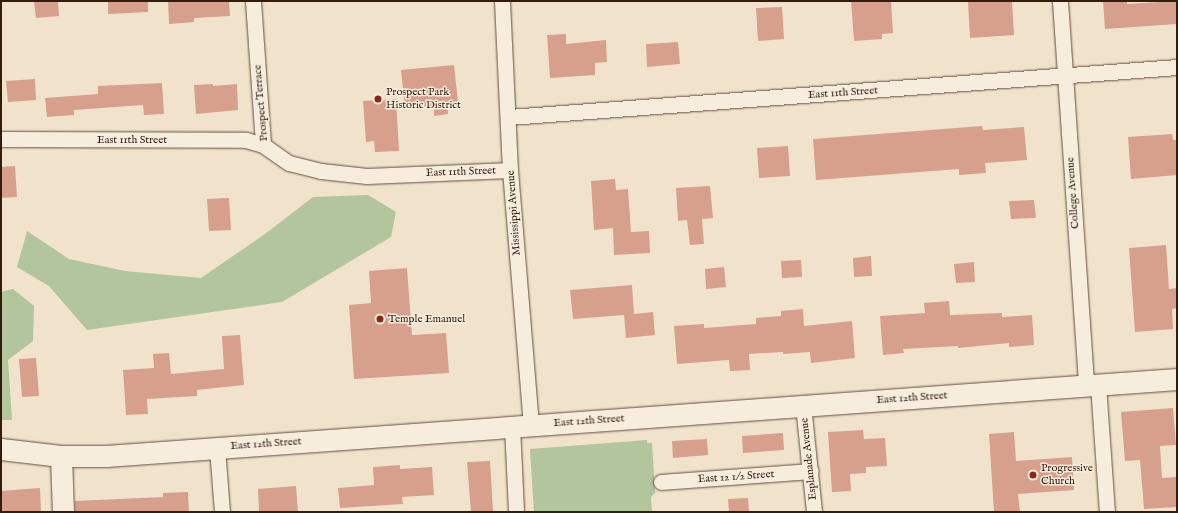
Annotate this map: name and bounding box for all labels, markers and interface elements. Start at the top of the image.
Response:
street label: Prospect Terrace [251,64,271,142]
street label: East 11th Street [808,84,878,102]
place label: Prospect Park Historic District [386,86,461,112]
marker: Prospect Park Historic District [373,94,383,104]
street label: East 11th Street [97,133,167,147]
street label: College Avenue [1064,157,1082,229]
street label: East 11th Street [426,164,496,180]
street label: Mississippi Avenue [504,170,524,256]
place label: Temple Emanuel [388,312,465,326]
marker: Temple Emanuel [375,314,385,324]
street label: East 12th Street [876,389,948,407]
street label: East 12th Street [553,412,625,430]
street label: Esplanade Avenue [798,417,820,501]
street label: East 12th Street [230,435,302,453]
place label: Progressive Church [1041,462,1093,488]
street label: East 12 1/2 Street [697,468,775,486]
marker: Progressive Church [1028,470,1038,480]

